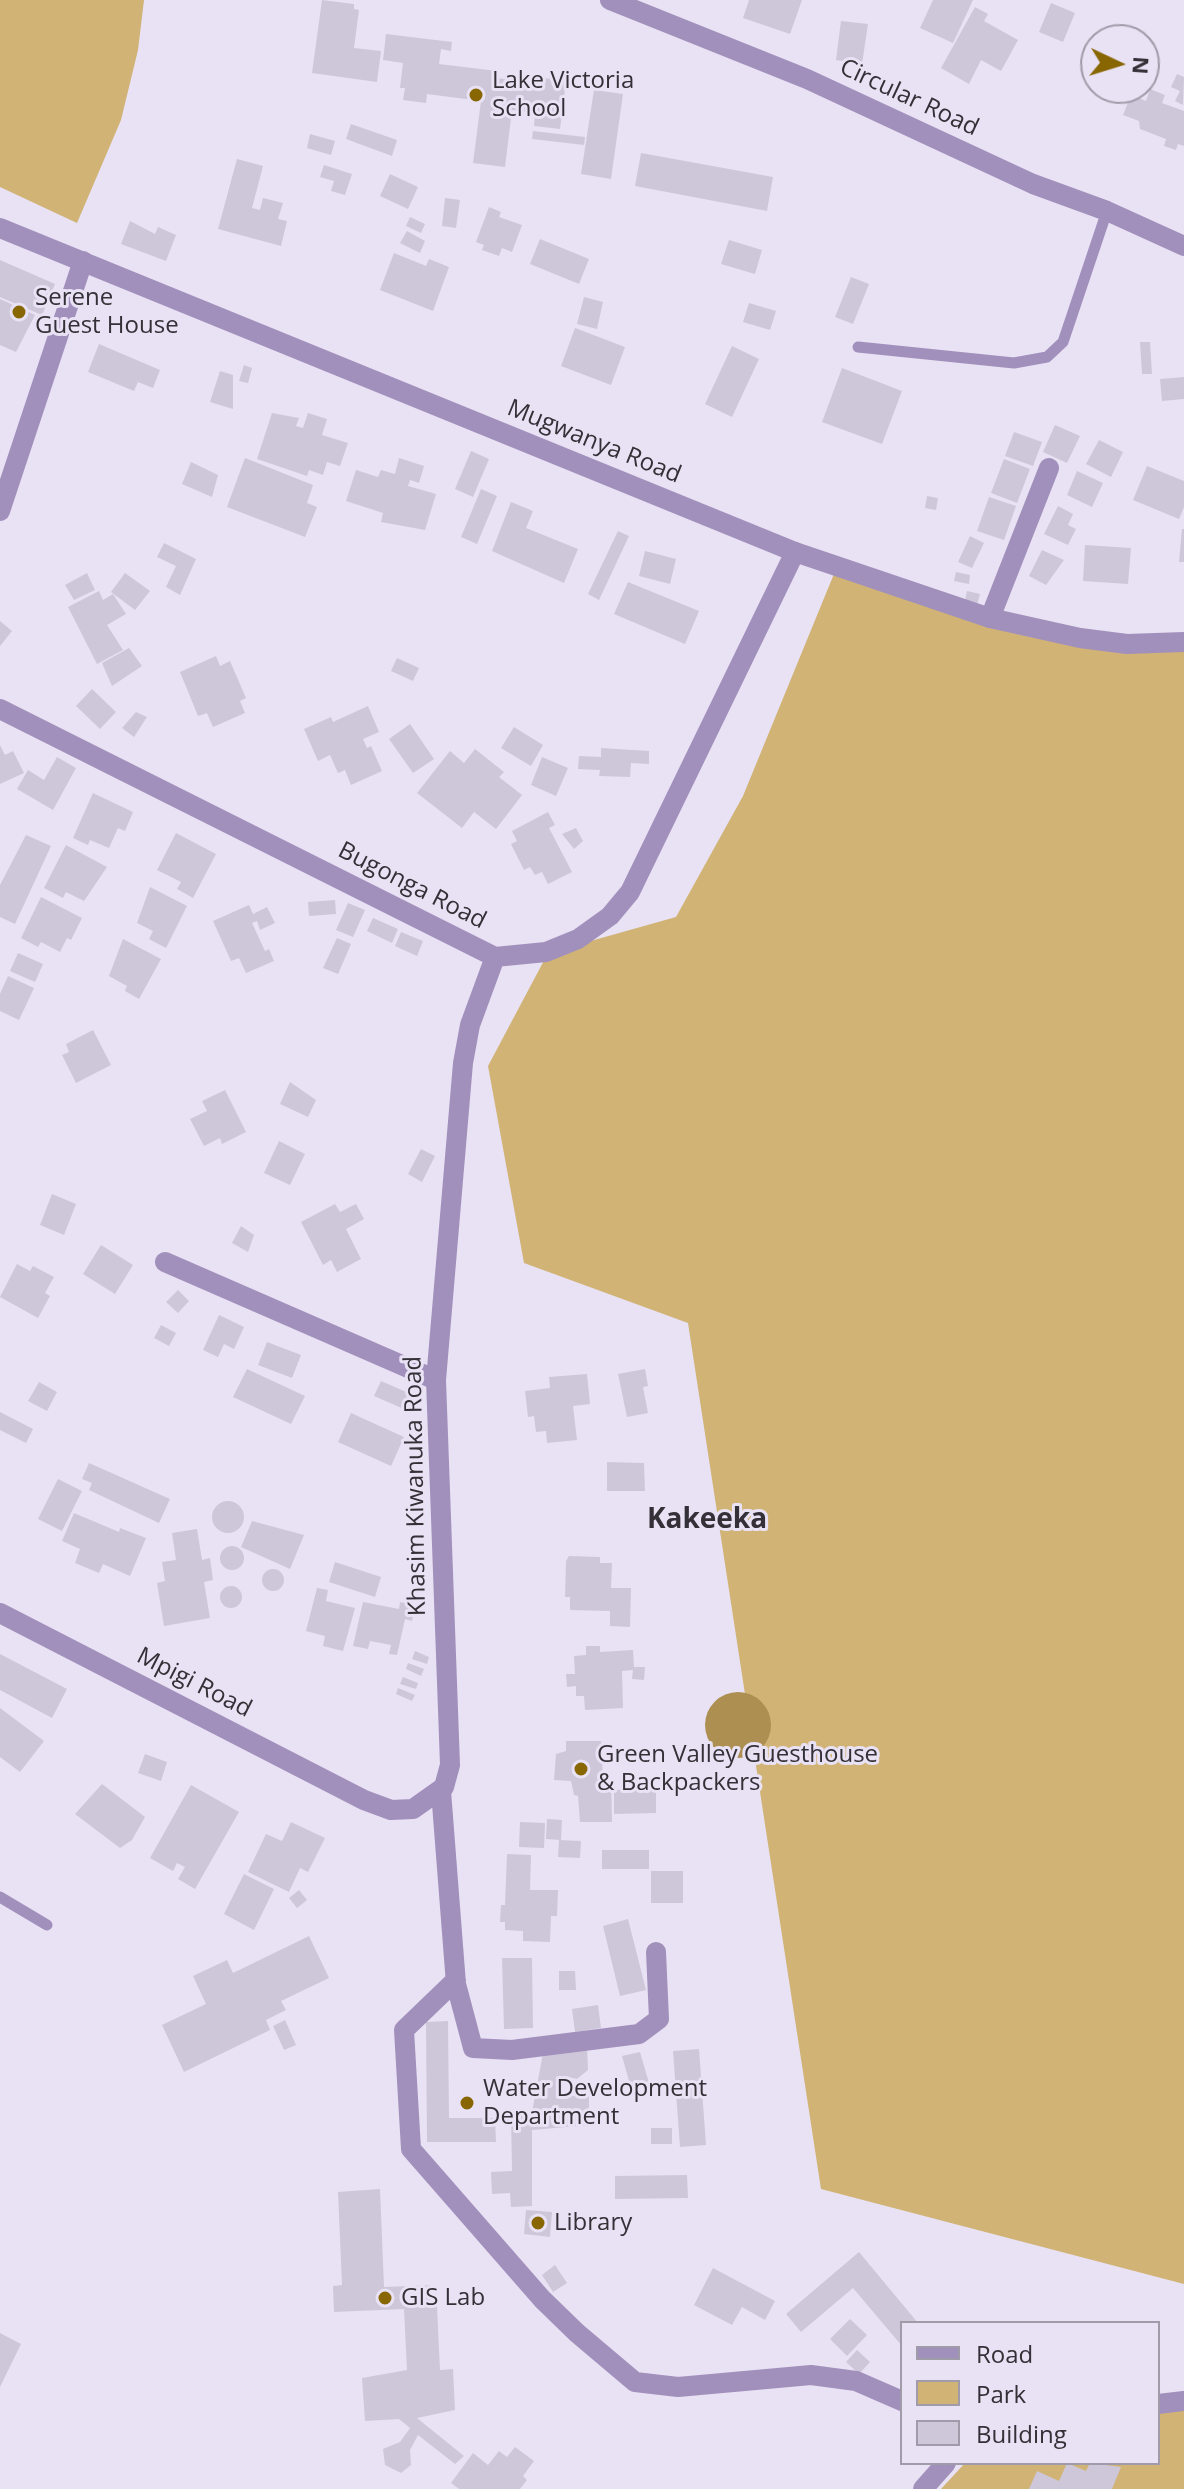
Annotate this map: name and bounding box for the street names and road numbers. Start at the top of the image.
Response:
street label: Circular Road [835,53,983,143]
street label: Mugwanya Road [503,394,685,490]
street label: Bugonga Road [333,836,491,936]
street label: Khasim Kiwanuka Road [399,1356,433,1616]
street label: Mpigi Road [132,1642,256,1724]

